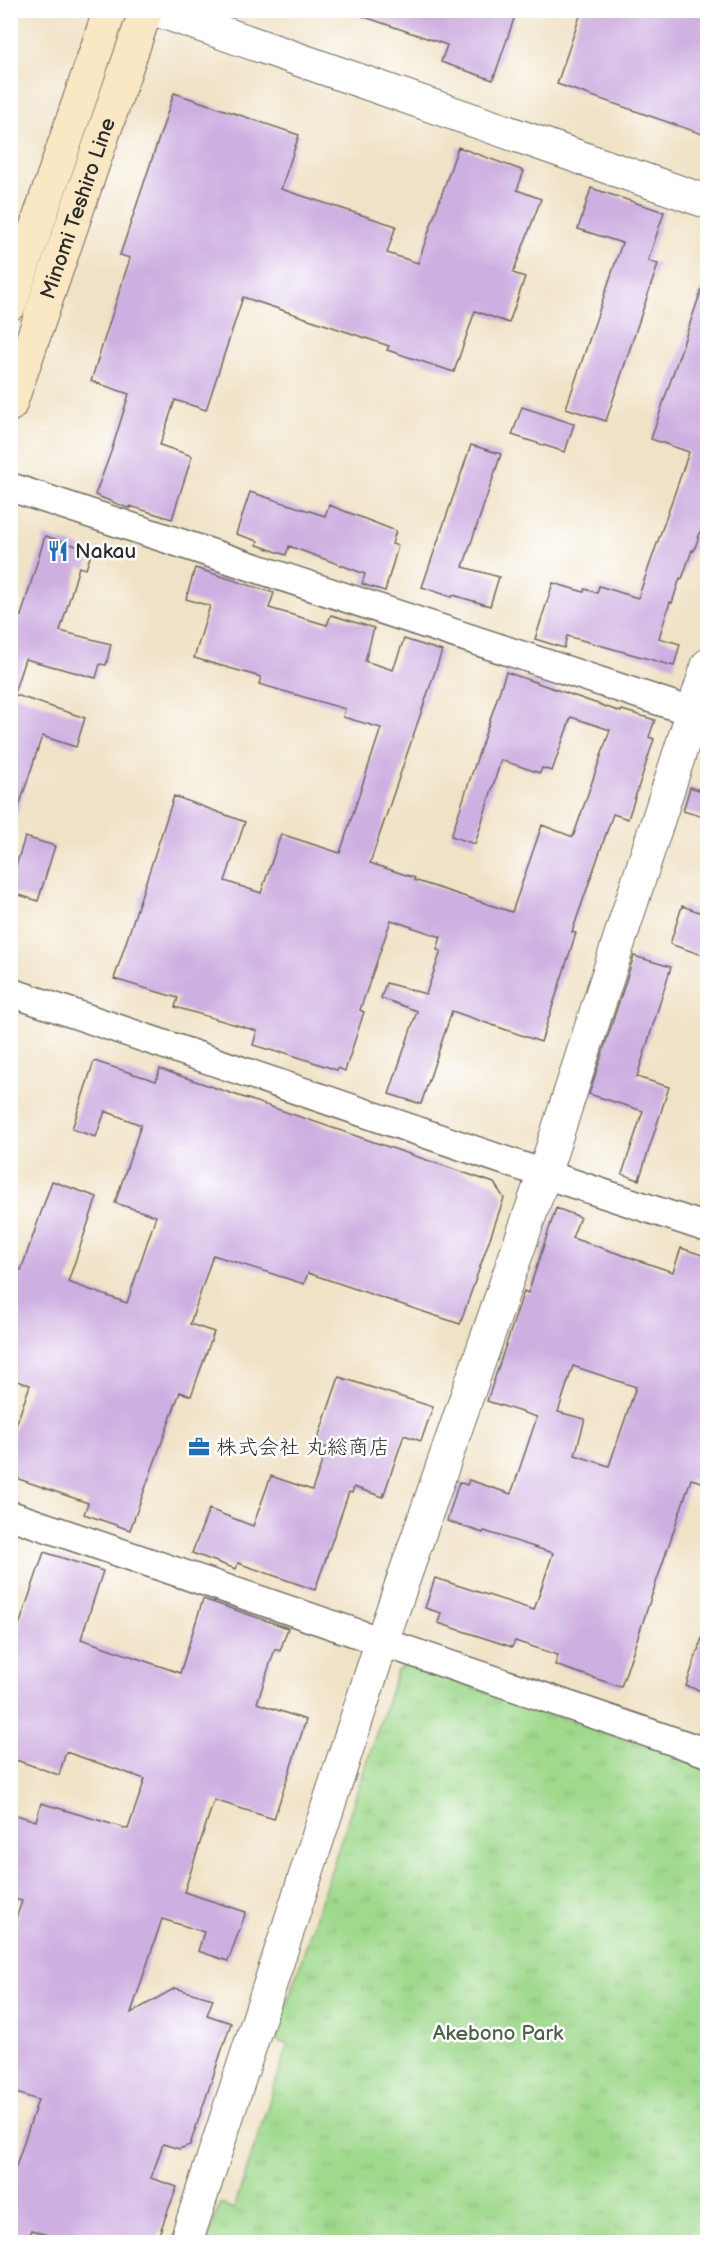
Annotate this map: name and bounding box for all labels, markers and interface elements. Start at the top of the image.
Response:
street label: Minomi Teshiro Line [35,115,121,302]
restaurant icon: Nakau [46,539,70,563]
place label: Nakau [75,539,136,564]
office icon: 株式会社 丸総商店 [187,1435,211,1459]
place label: 株式会社 丸総商店 [216,1435,390,1460]
park label: Akebono Park [433,2021,564,2046]

